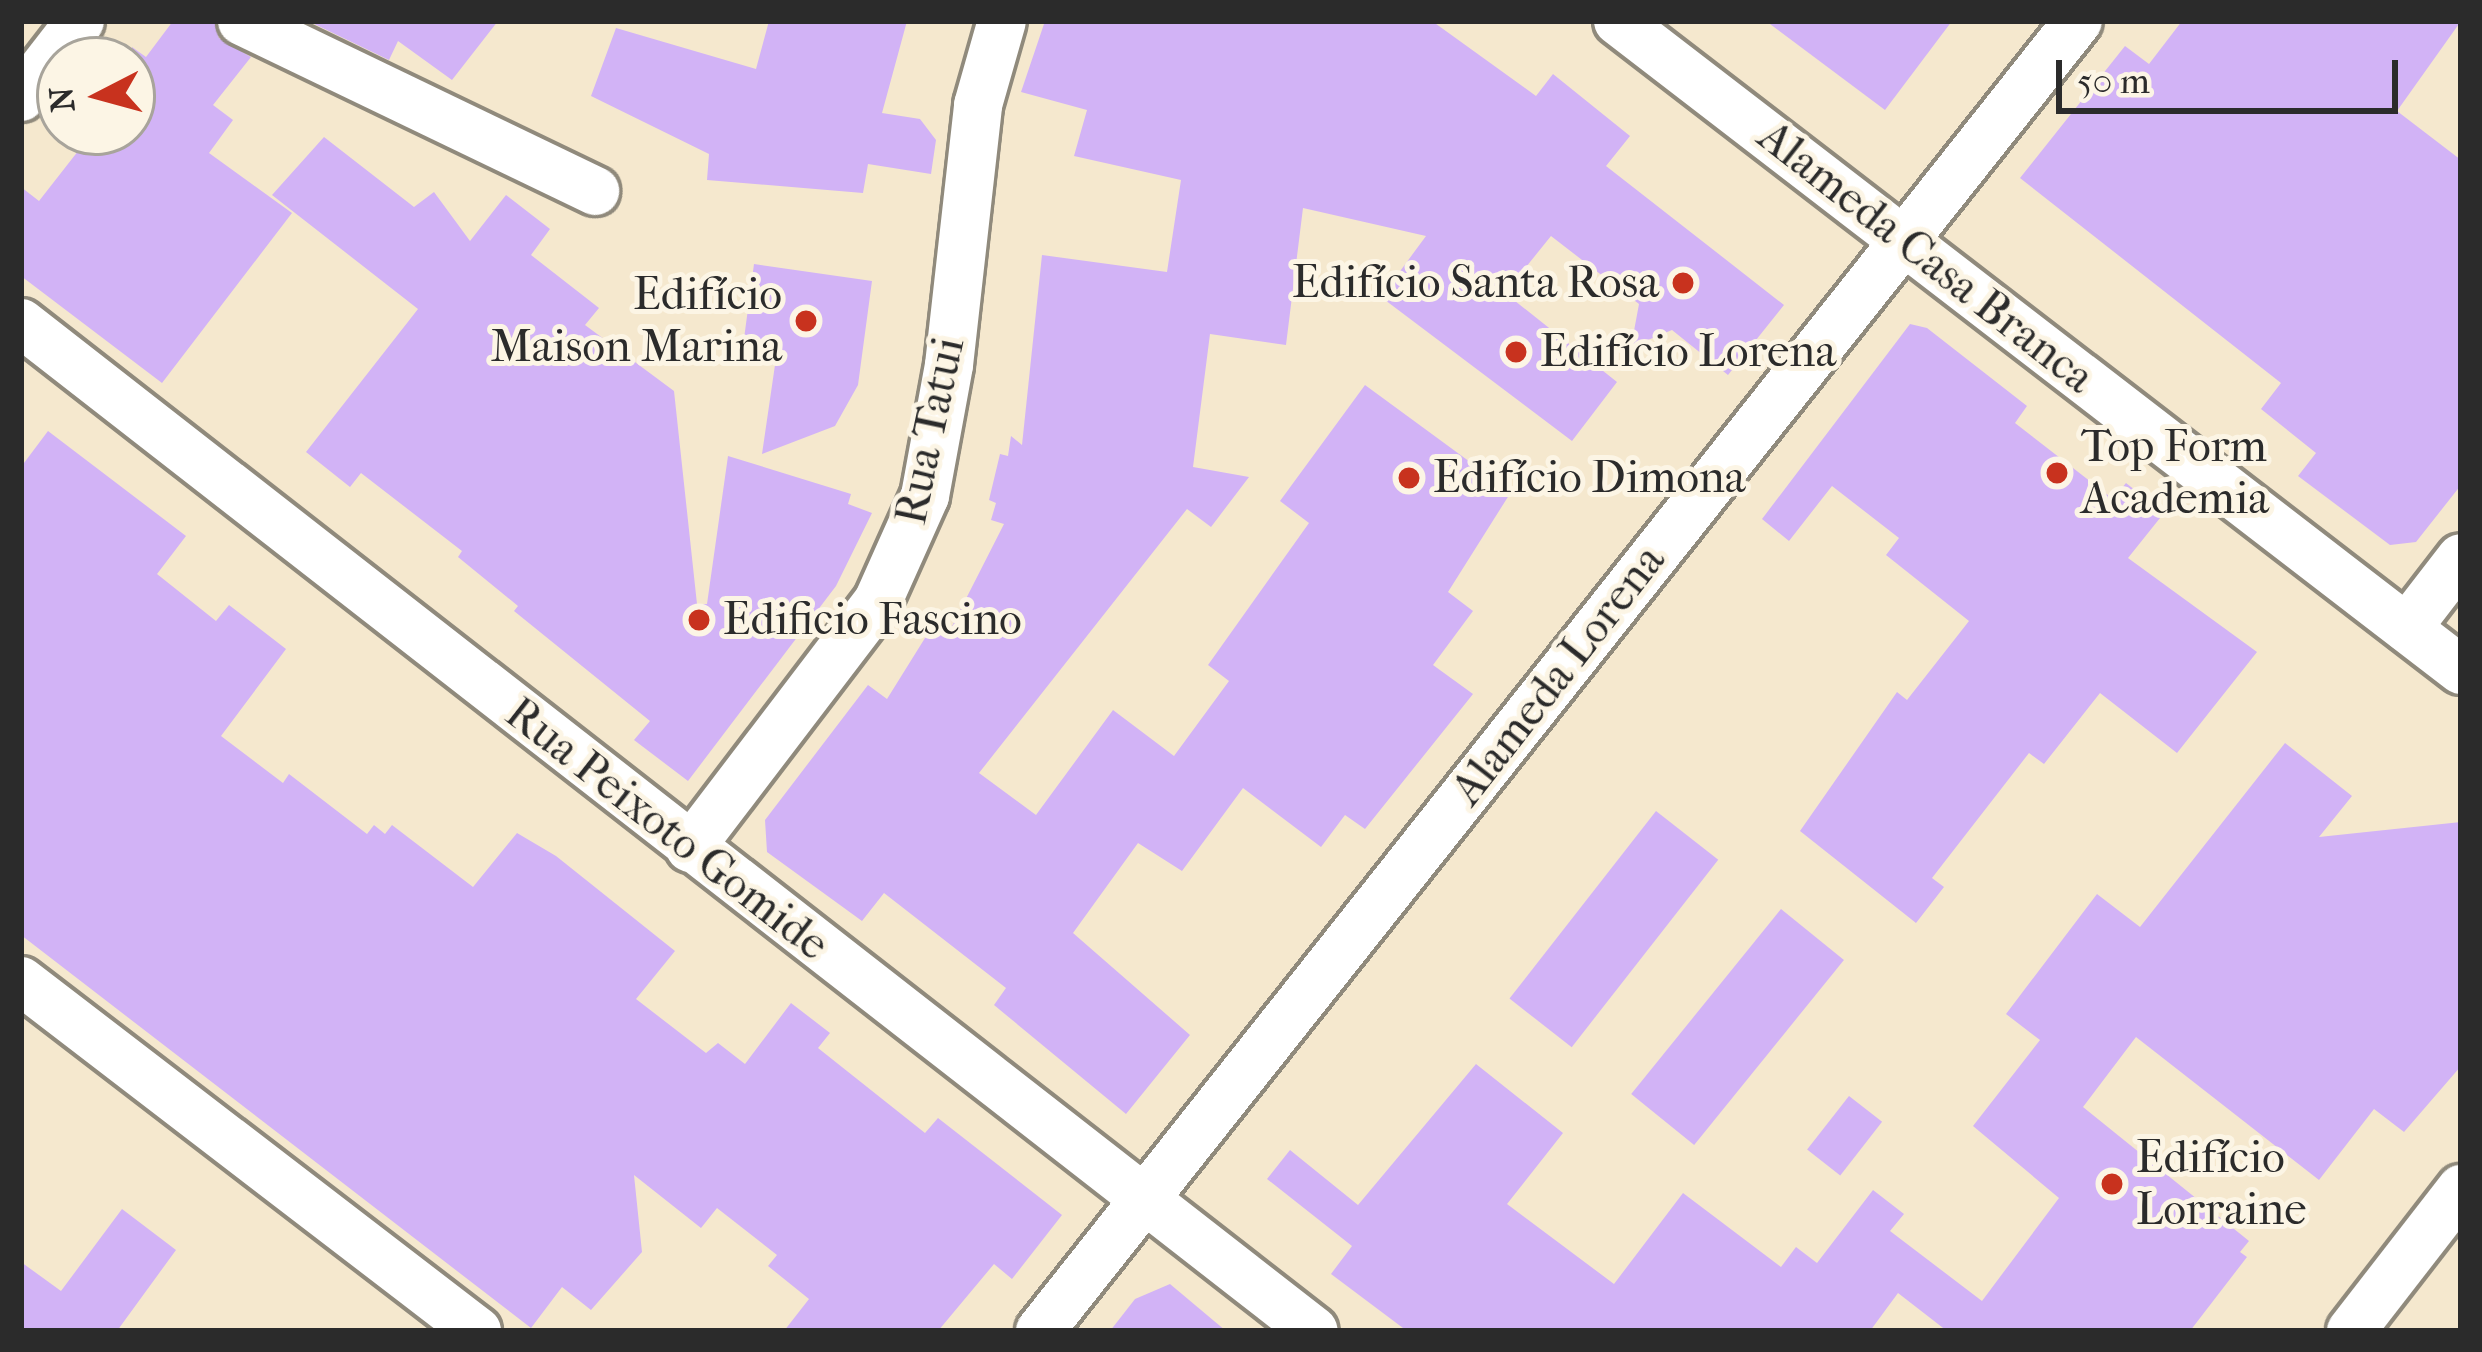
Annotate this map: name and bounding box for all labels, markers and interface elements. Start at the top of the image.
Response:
north arrow [36,36,156,156]
scale bar [2062,36,2404,110]
text: 50 m [2077,60,2150,102]
text: N [42,85,83,114]
street label: Alameda Casa Branca [1748,109,2104,405]
place label: Edifício Santa Rosa [1292,256,1659,310]
place label: Edifício Maison Marina [490,268,782,374]
marker: Edifício Santa Rosa [1670,270,1696,296]
marker: Edifício Maison Marina [793,308,819,334]
place label: Edifício Lorena [1540,325,1836,379]
street label: Rua Tatui [884,332,976,530]
marker: Edifício Lorena [1503,339,1529,365]
place label: Top Form Academia [2081,420,2269,526]
place label: Edifício Dimona [1433,451,1746,505]
marker: Top Form Academia [2044,460,2070,486]
marker: Edifício Dimona [1396,465,1422,491]
street label: Alameda Lorena [1440,534,1676,816]
place label: Edificio Fascino [723,593,1022,647]
marker: Edificio Fascino [686,607,712,633]
street label: Rua Peixoto Gomide [495,686,839,972]
place label: Edifício Lorraine [2136,1131,2306,1237]
marker: Edifício Lorraine [2099,1171,2125,1197]

